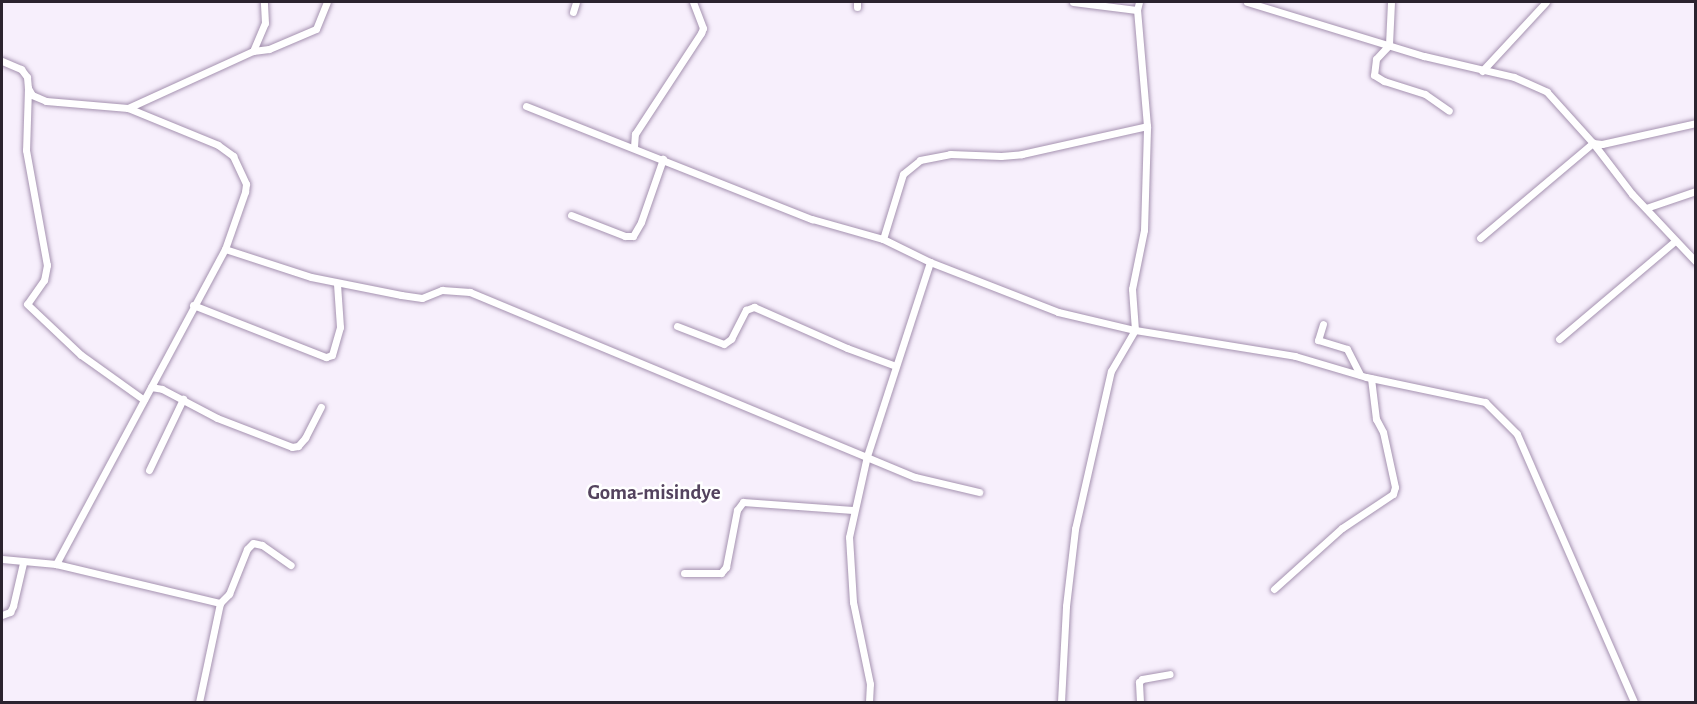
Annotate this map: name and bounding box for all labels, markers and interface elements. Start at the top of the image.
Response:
district label: Goma-misindye [587,480,721,506]

